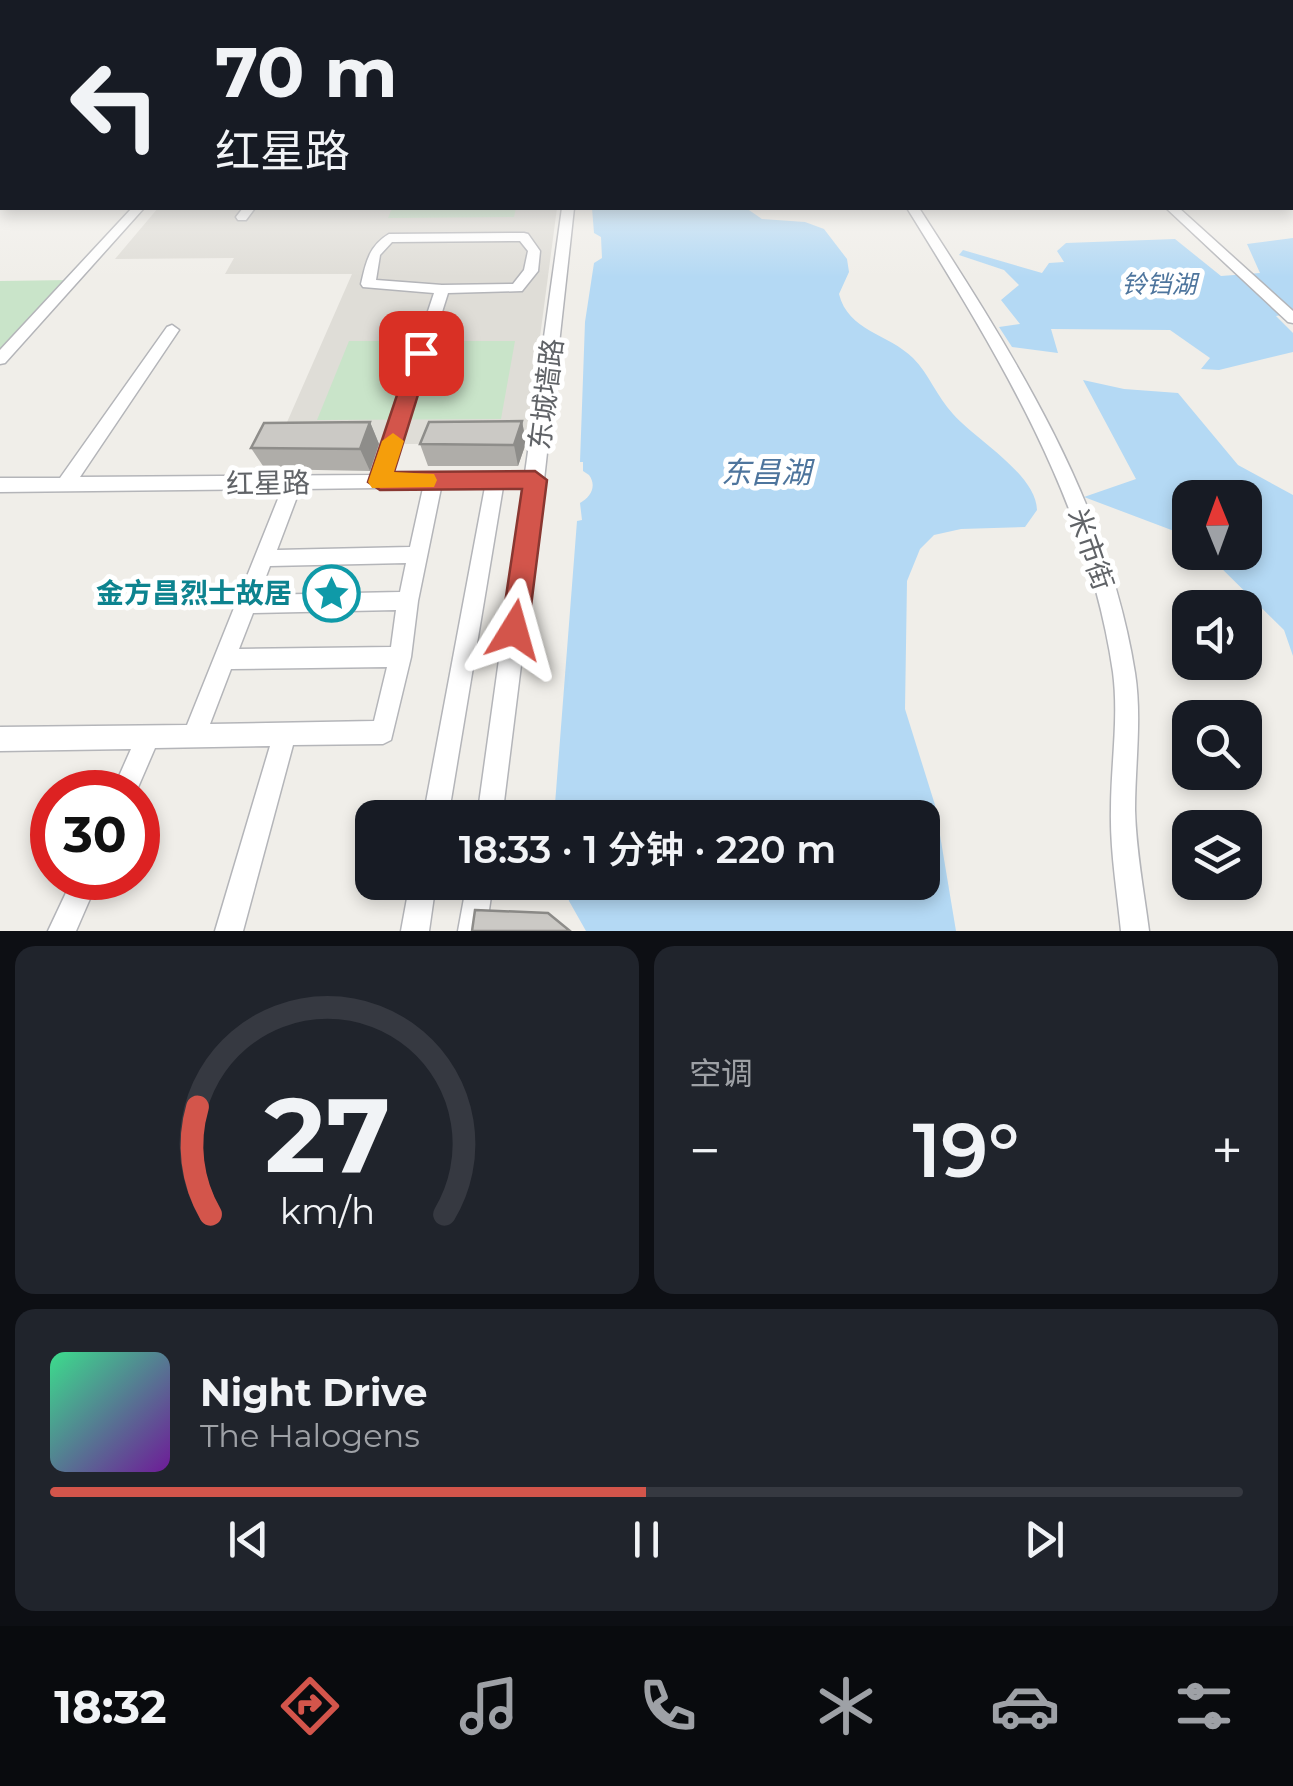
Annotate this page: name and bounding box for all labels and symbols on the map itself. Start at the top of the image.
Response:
water label: 铃铛湖 [1121,269,1200,299]
pin [379,311,464,396]
street label: 东城墙路 [522,336,570,452]
water label: 东昌湖 [721,454,815,491]
street label: 红星路 [226,465,310,501]
north arrow [1172,480,1262,570]
street label: 米市街 [1061,504,1121,594]
place icon: 金方昌烈士故居 [301,563,361,623]
place label: 金方昌烈士故居 [96,576,292,610]
position arrow [462,578,566,682]
speed limit sign: 30 [30,770,160,900]

